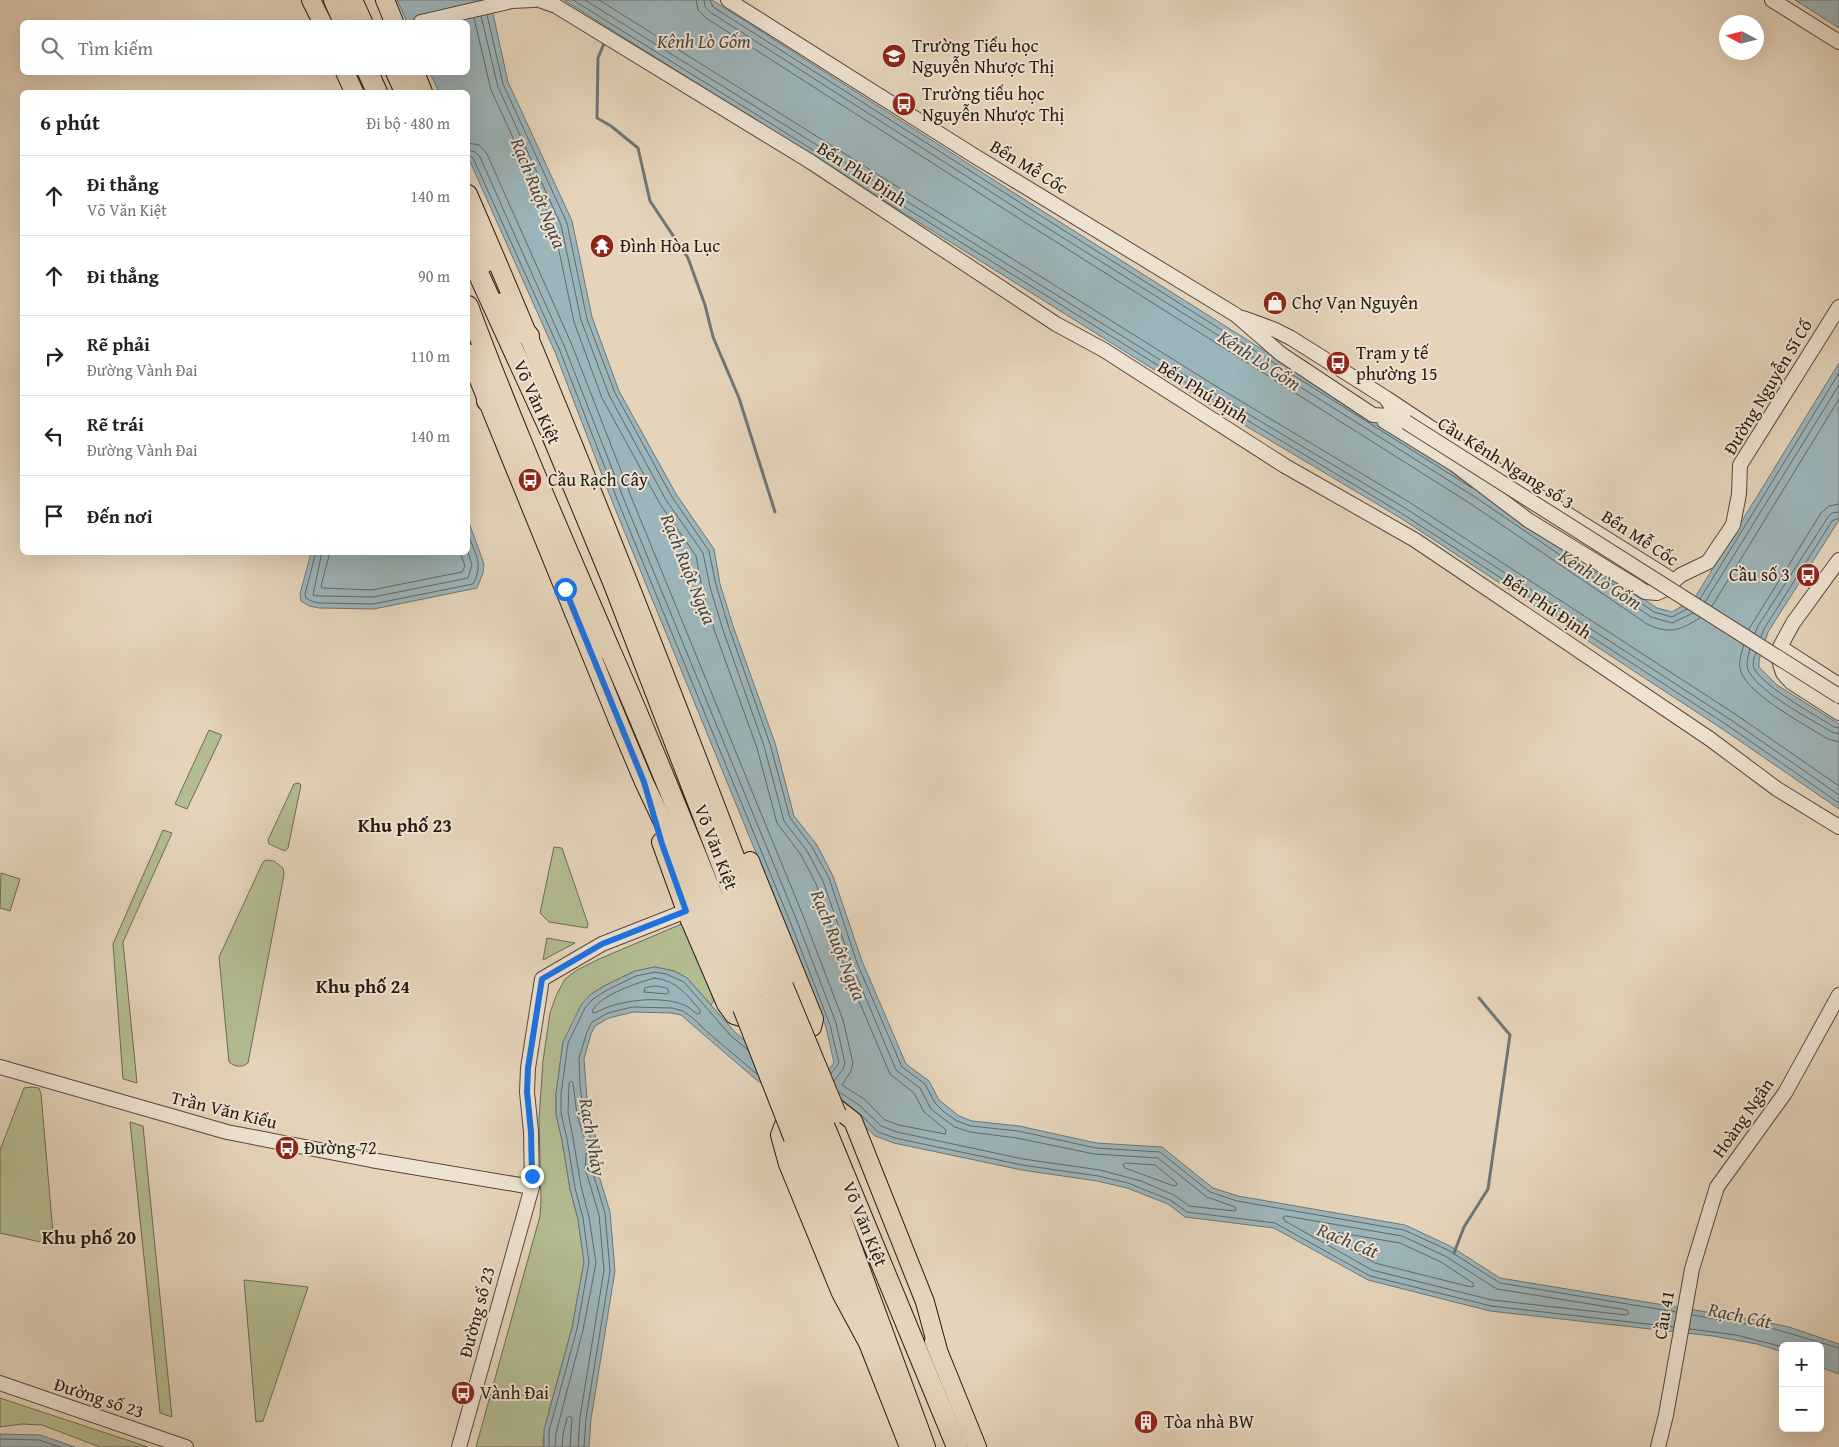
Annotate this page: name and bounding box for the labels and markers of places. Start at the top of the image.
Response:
place label: Trường Tiểu học Nguyễn Nhược Thị [912,32,1054,80]
school or university icon: Trường Tiểu học Nguyễn Nhược Thị [881,43,907,69]
place label: Trường tiểu học Nguyễn Nhược Thị [922,80,1064,128]
bus stop icon: Trường tiểu học Nguyễn Nhược Thị [891,91,917,117]
place label: Đình Hòa Lục [620,232,720,259]
temple icon: Đình Hòa Lục [589,233,615,259]
place label: Chợ Vạn Nguyên [1292,289,1418,316]
shop icon: Chợ Vạn Nguyên [1262,290,1288,316]
place label: Trạm y tế phường 15 [1356,339,1438,387]
bus stop icon: Trạm y tế phường 15 [1325,350,1351,376]
place label: Cầu Rạch Cây [548,466,648,493]
bus stop icon: Cầu Rạch Cây [517,467,543,493]
place label: Cầu số 3 [1729,561,1790,588]
bus stop icon: Cầu số 3 [1795,562,1821,588]
place label: Đường 72 [304,1134,377,1161]
bus stop icon: Đường 72 [274,1135,300,1161]
place label: Vành Đai [480,1379,549,1406]
bus stop icon: Vành Đai [450,1380,476,1406]
place label: Tòa nhà BW [1164,1408,1255,1435]
building icon: Tòa nhà BW [1133,1409,1159,1435]

